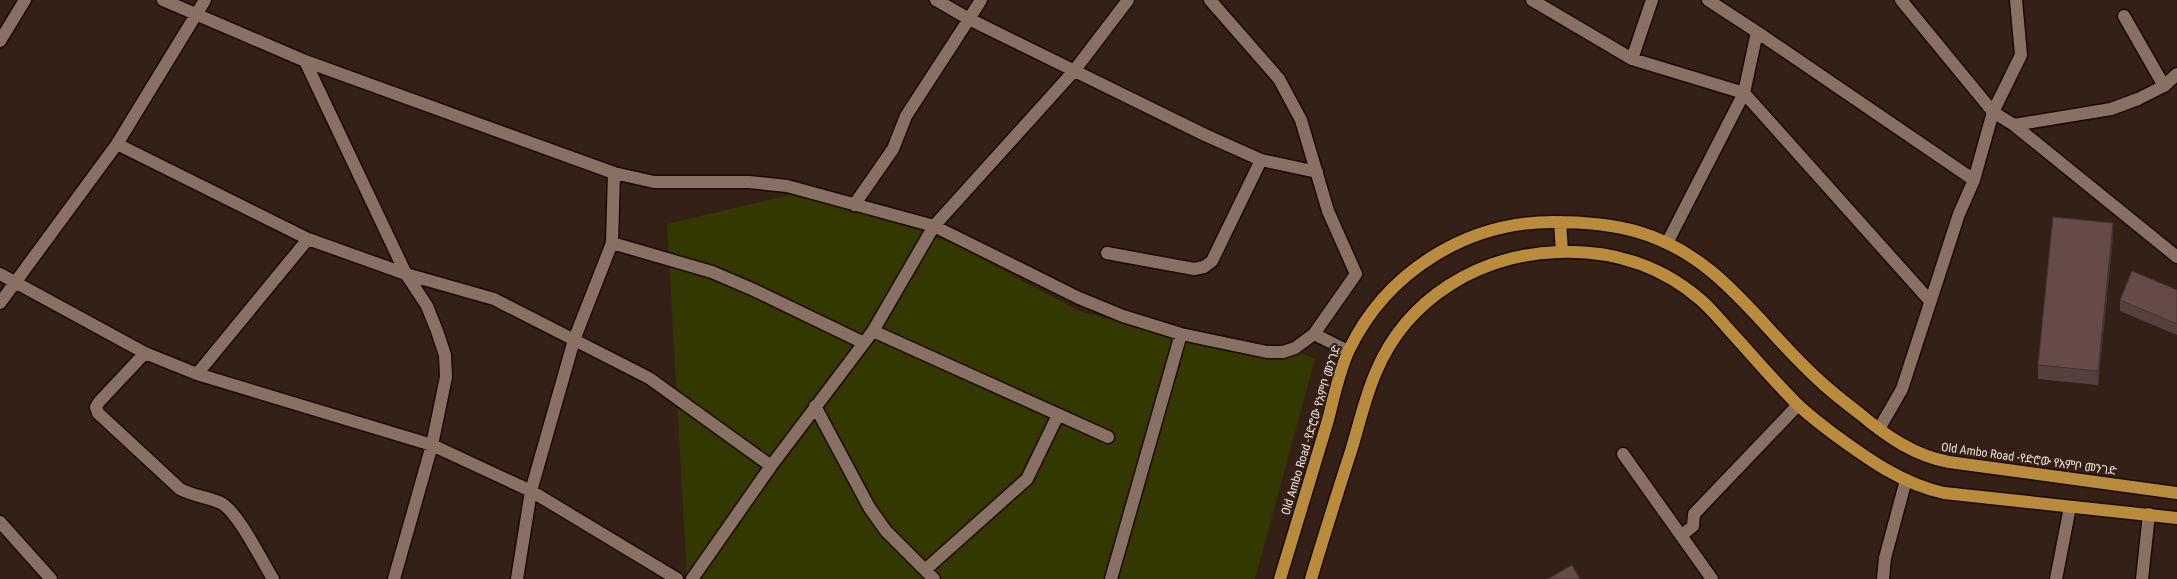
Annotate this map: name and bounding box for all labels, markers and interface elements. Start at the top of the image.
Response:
street label: Old Ambo Road -የድሮው የአምቦ መንገድ [1278,343,1344,517]
street label: Old Ambo Road -የድሮው የአምቦ መንገድ [1940,440,2118,478]

